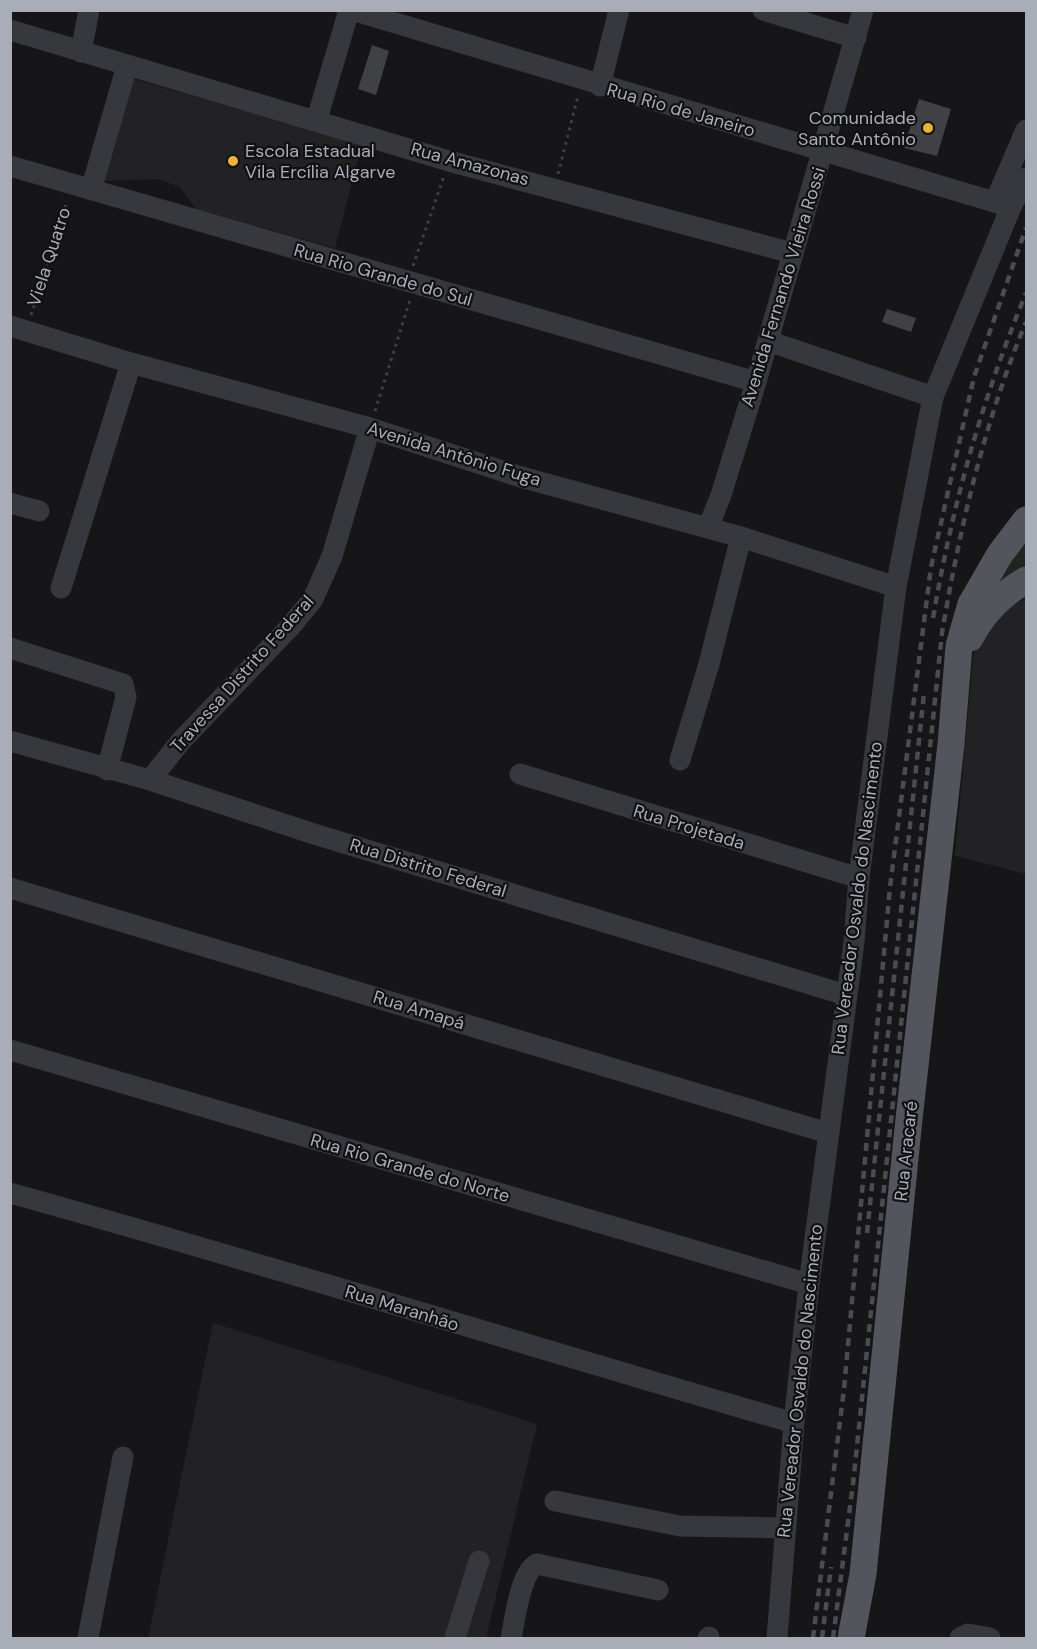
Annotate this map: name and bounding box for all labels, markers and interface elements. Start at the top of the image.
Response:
street label: Rua Rio de Janeiro [604,77,758,143]
place label: Comunidade Santo Antônio [798,106,916,151]
marker: Comunidade Santo Antônio [921,121,935,135]
street label: Rua Amazonas [408,137,532,191]
place label: Escola Estadual Vila Ercília Algarve [245,139,395,184]
marker: Escola Estadual Vila Ercília Algarve [226,154,240,168]
street label: Avenida Fernando Vieira Rossi [735,164,831,410]
street label: Viela Quatro [22,204,76,310]
street label: Rua Rio Grande do Sul [291,238,475,312]
street label: Avenida Antônio Fuga [364,416,544,492]
street label: Travessa Distrito Federal [165,590,319,758]
street label: Rua Vereador Osvaldo do Nascimento [826,740,888,1056]
street label: Rua Projetada [630,799,748,855]
street label: Rua Distrito Federal [347,833,509,903]
street label: Rua Amapá [370,985,468,1035]
street label: Rua Aracaré [889,1100,923,1202]
street label: Rua Rio Grande do Norte [308,1128,512,1208]
street label: Rua Vereador Osvaldo do Nascimento [772,1223,828,1539]
street label: Rua Maranhão [342,1279,462,1337]

